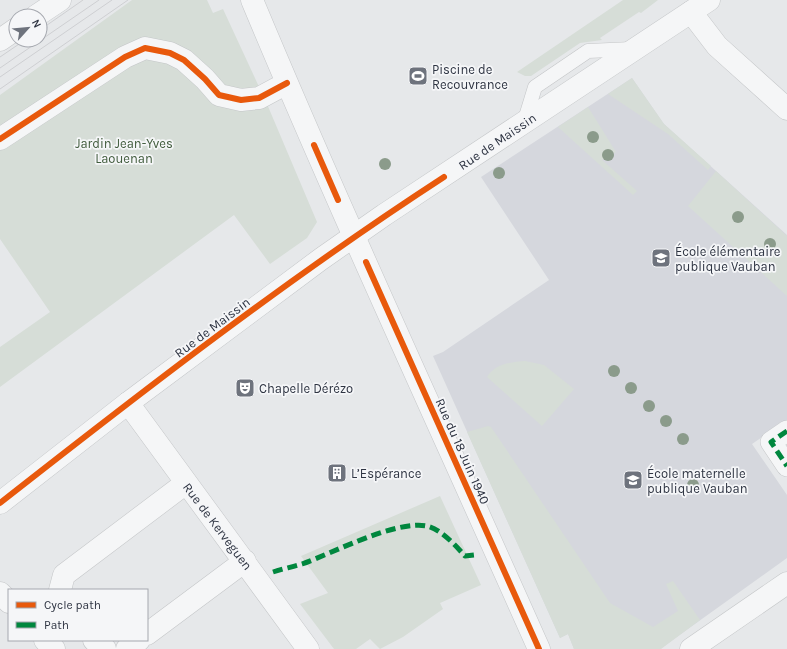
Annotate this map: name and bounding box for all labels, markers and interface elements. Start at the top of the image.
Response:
north arrow [8,8,48,48]
text: N [29,17,44,30]
place label: Piscine de Recouvrance [432,62,508,92]
sports icon: Piscine de Recouvrance [407,65,429,87]
street label: Rue de Maissin [456,110,539,173]
park label: Jardin Jean-Yves Laouenan [75,136,173,166]
place label: École élémentaire publique Vauban [675,242,781,275]
school or university icon: École élémentaire publique Vauban [650,247,672,269]
street label: Rue de Maissin [172,294,253,361]
theatre icon: Chapelle Dérézo [234,377,256,399]
place label: Chapelle Dérézo [259,381,353,396]
street label: Rue du 18 Juin 1940 [432,396,493,507]
building icon: L’Espérance [326,462,348,484]
place label: École maternelle publique Vauban [647,464,748,497]
place label: L’Espérance [351,466,422,481]
school or university icon: École maternelle publique Vauban [622,469,644,491]
street label: Rue de Kerveguen [180,480,255,573]
legend [8,589,148,641]
text: Cycle path [44,598,101,612]
text: Path [44,618,69,632]

